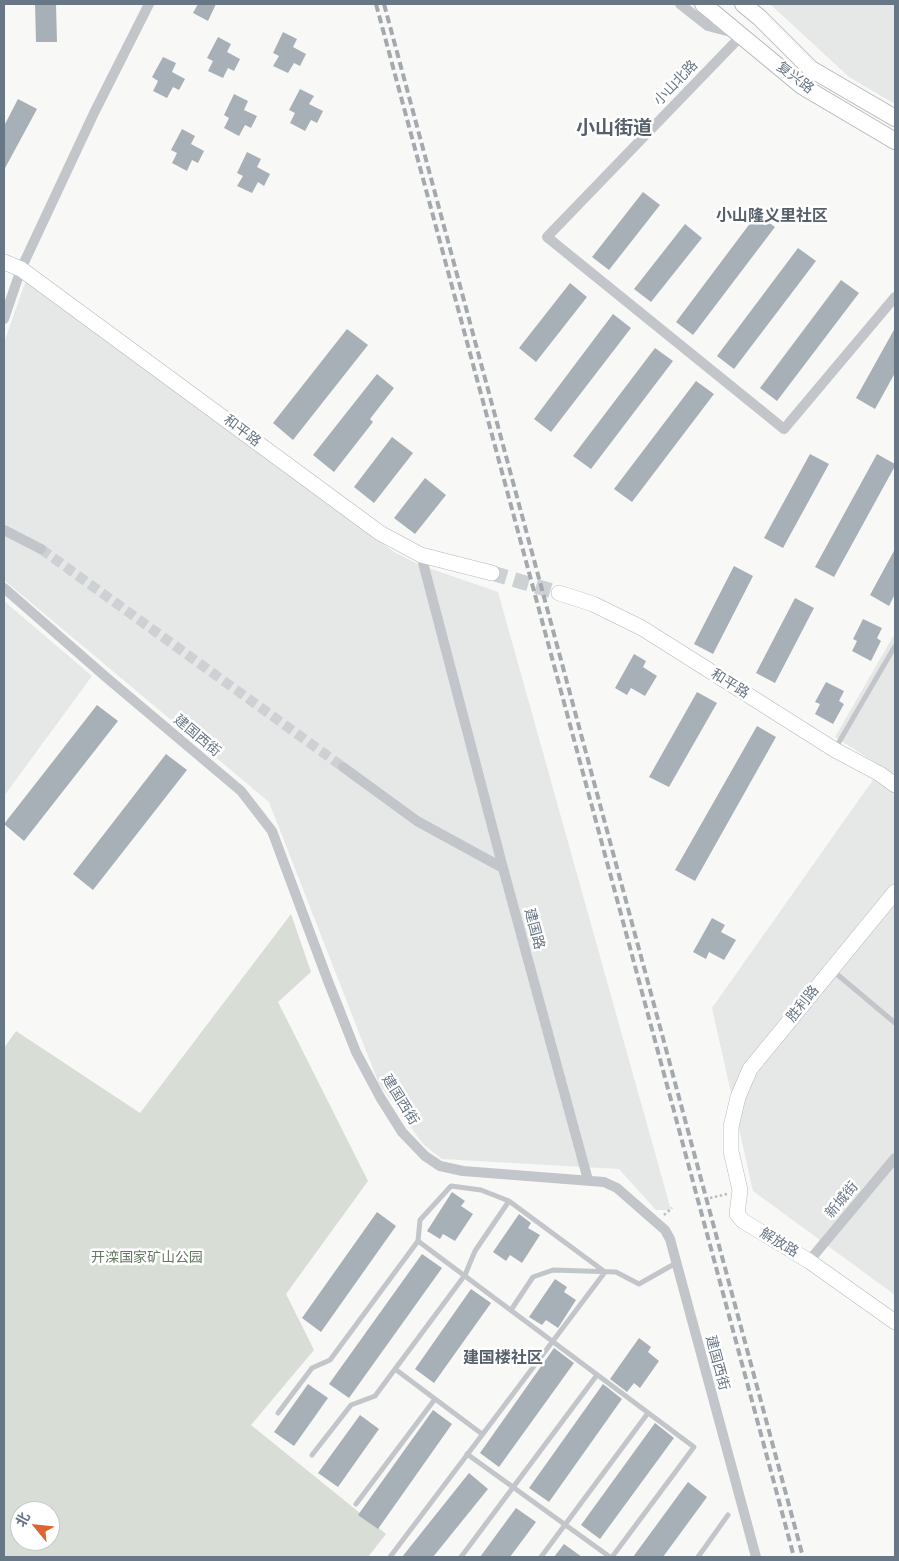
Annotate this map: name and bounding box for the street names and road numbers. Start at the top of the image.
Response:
street label: 小山北路 [651,57,701,109]
street label: 复兴路 [773,59,817,97]
street label: 和平路 [220,412,264,450]
street label: 和平路 [708,666,752,702]
street label: 建国西街 [170,712,224,760]
street label: 建国路 [520,907,548,951]
street label: 胜利路 [783,982,823,1026]
street label: 建国西街 [378,1072,422,1128]
street label: 新城街 [822,1179,862,1221]
street label: 解放路 [757,1225,801,1261]
street label: 建国西街 [702,1334,732,1392]

